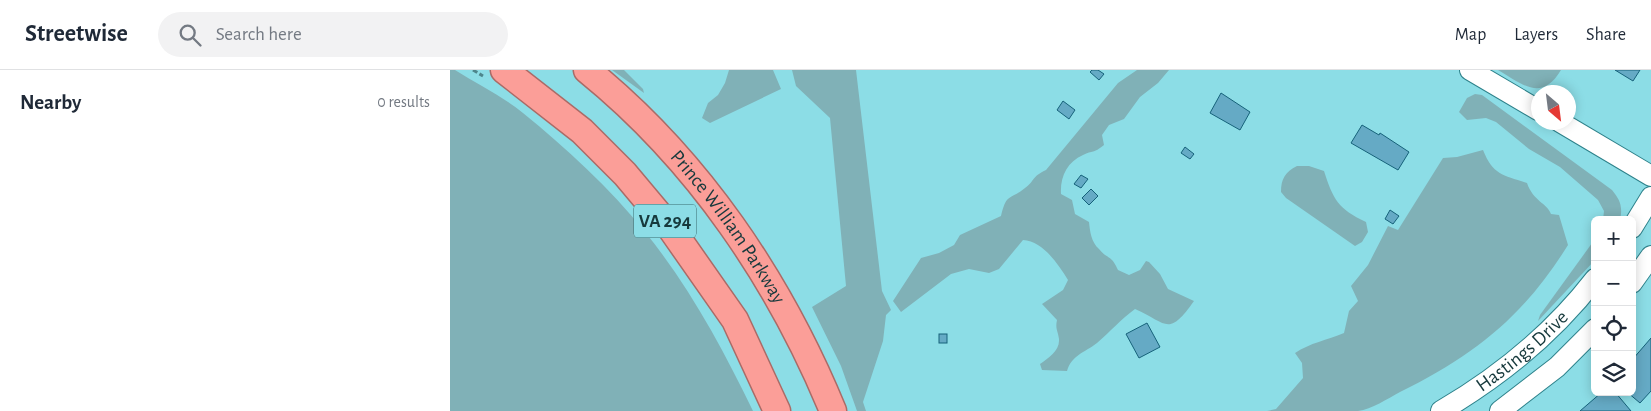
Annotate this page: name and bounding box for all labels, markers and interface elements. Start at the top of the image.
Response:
search box [158,12,508,57]
icon: search [176,21,204,49]
text: Streetwise [25,22,128,46]
text: Search here [216,25,302,44]
text: Map [1455,26,1486,44]
text: Layers [1514,26,1558,44]
text: Share [1586,26,1626,44]
north arrow [1531,85,1576,130]
text: Nearby [20,92,81,113]
text: 0 results [377,94,430,110]
street label: Prince William Parkway [667,146,789,307]
road number: VA 294 [634,204,696,238]
map controls [1591,216,1636,396]
button: + [1591,216,1636,261]
button: − [1591,261,1636,306]
button: locate [1591,306,1636,351]
street label: Hastings Drive [1473,307,1572,396]
button: layers [1591,351,1636,396]

